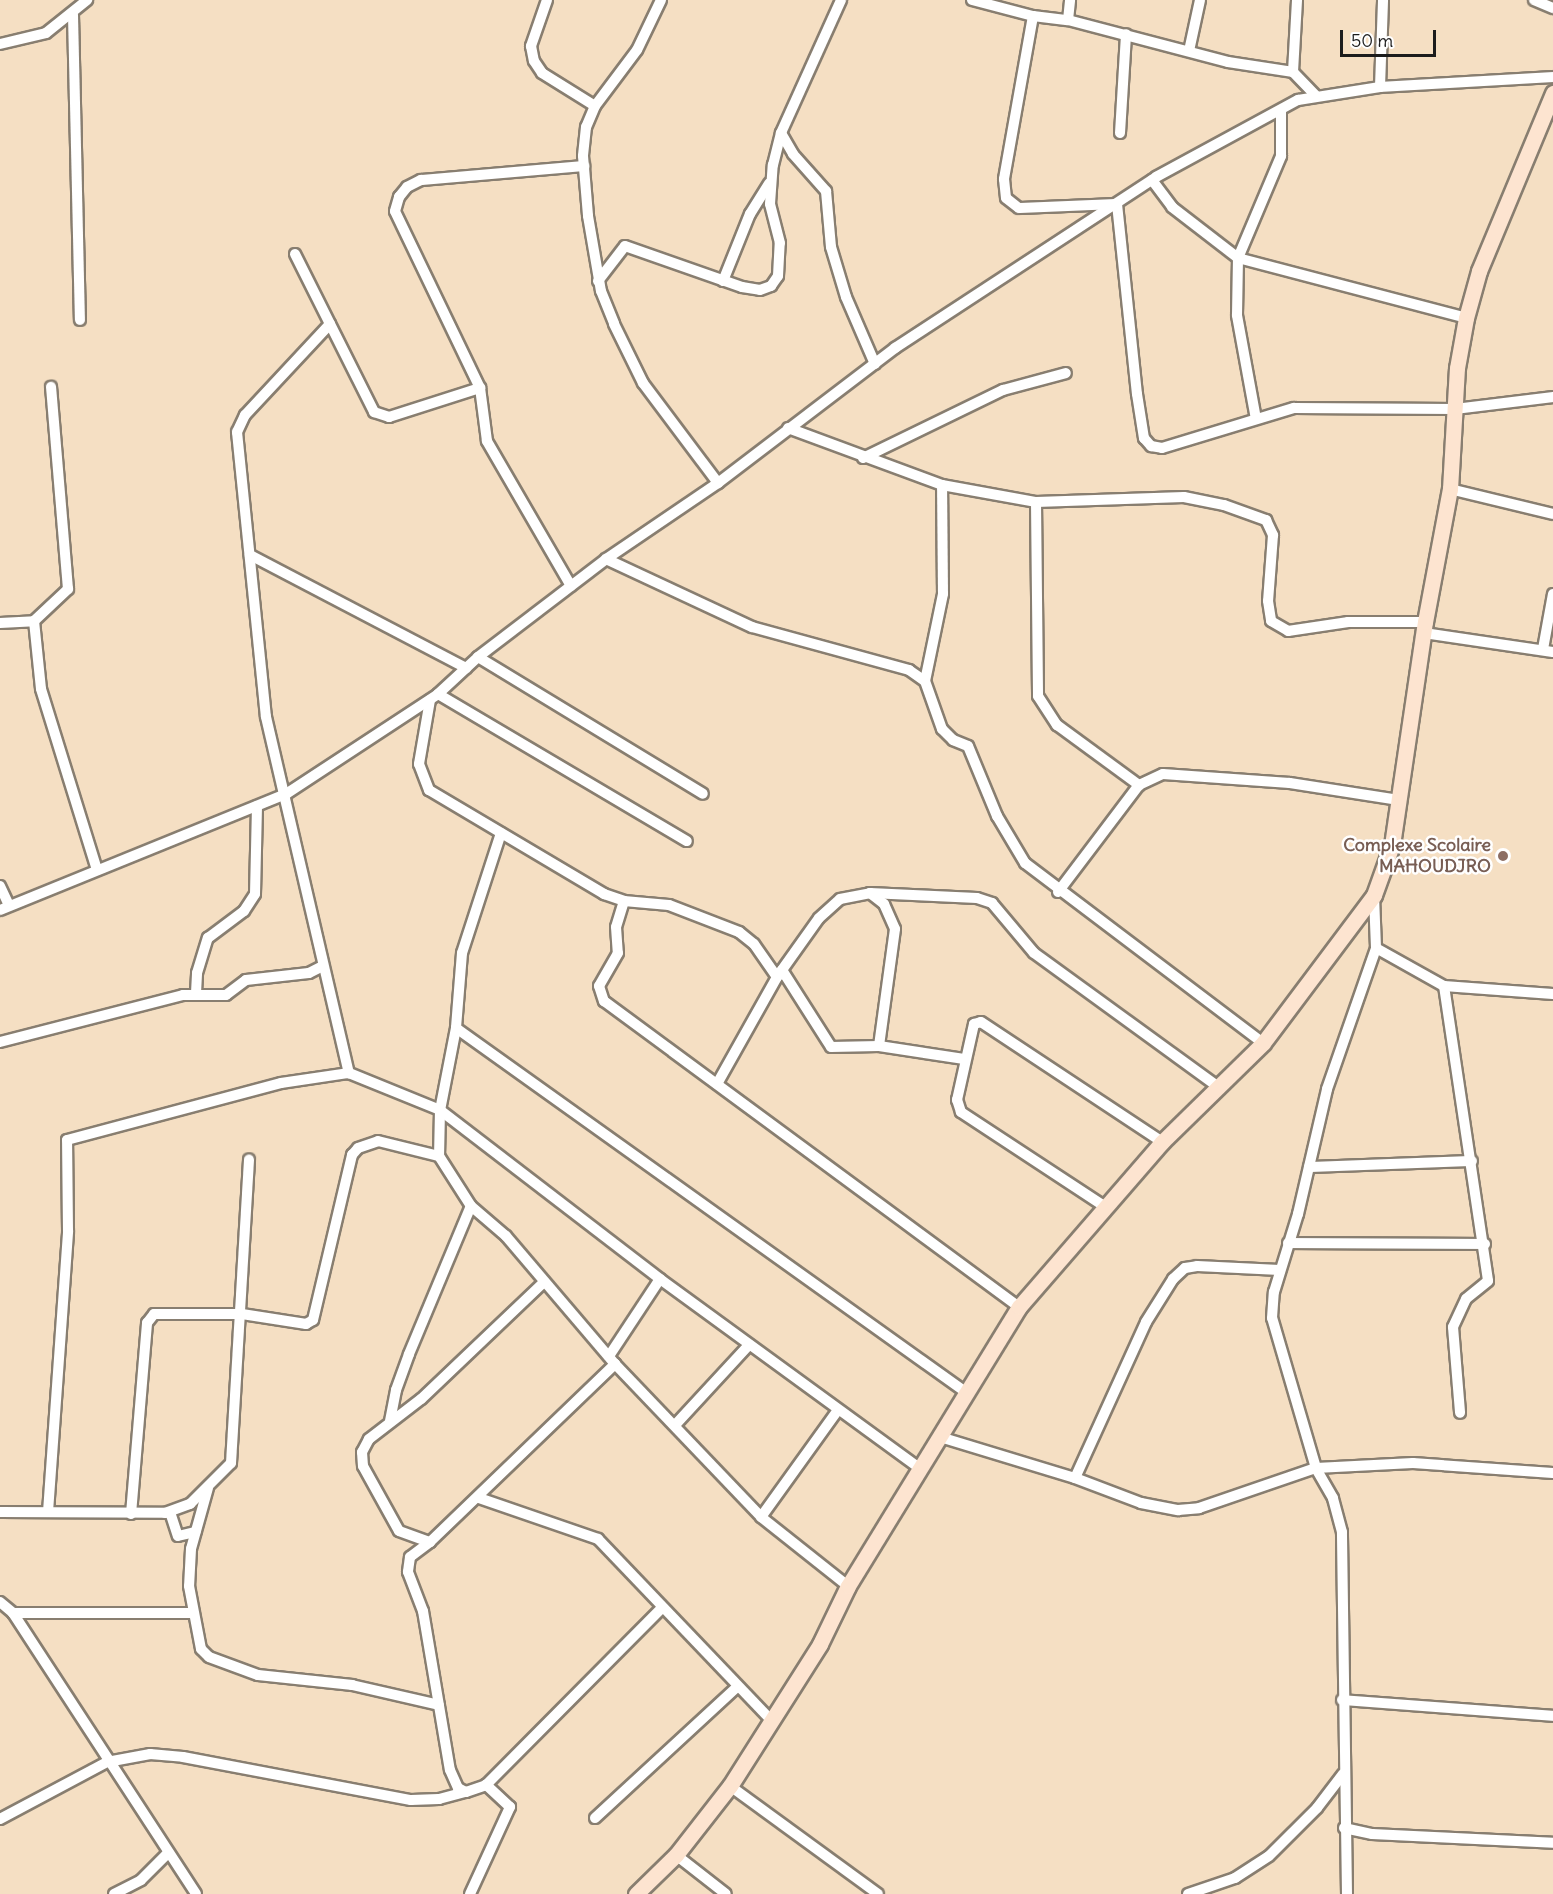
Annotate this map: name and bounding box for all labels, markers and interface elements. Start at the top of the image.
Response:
scale bar [1343,18,1439,56]
text: 50 m [1351,29,1393,52]
place label: Complexe Scolaire MAHOUDJRO [1343,835,1491,878]
marker: Complexe Scolaire MAHOUDJRO [1496,849,1510,863]

